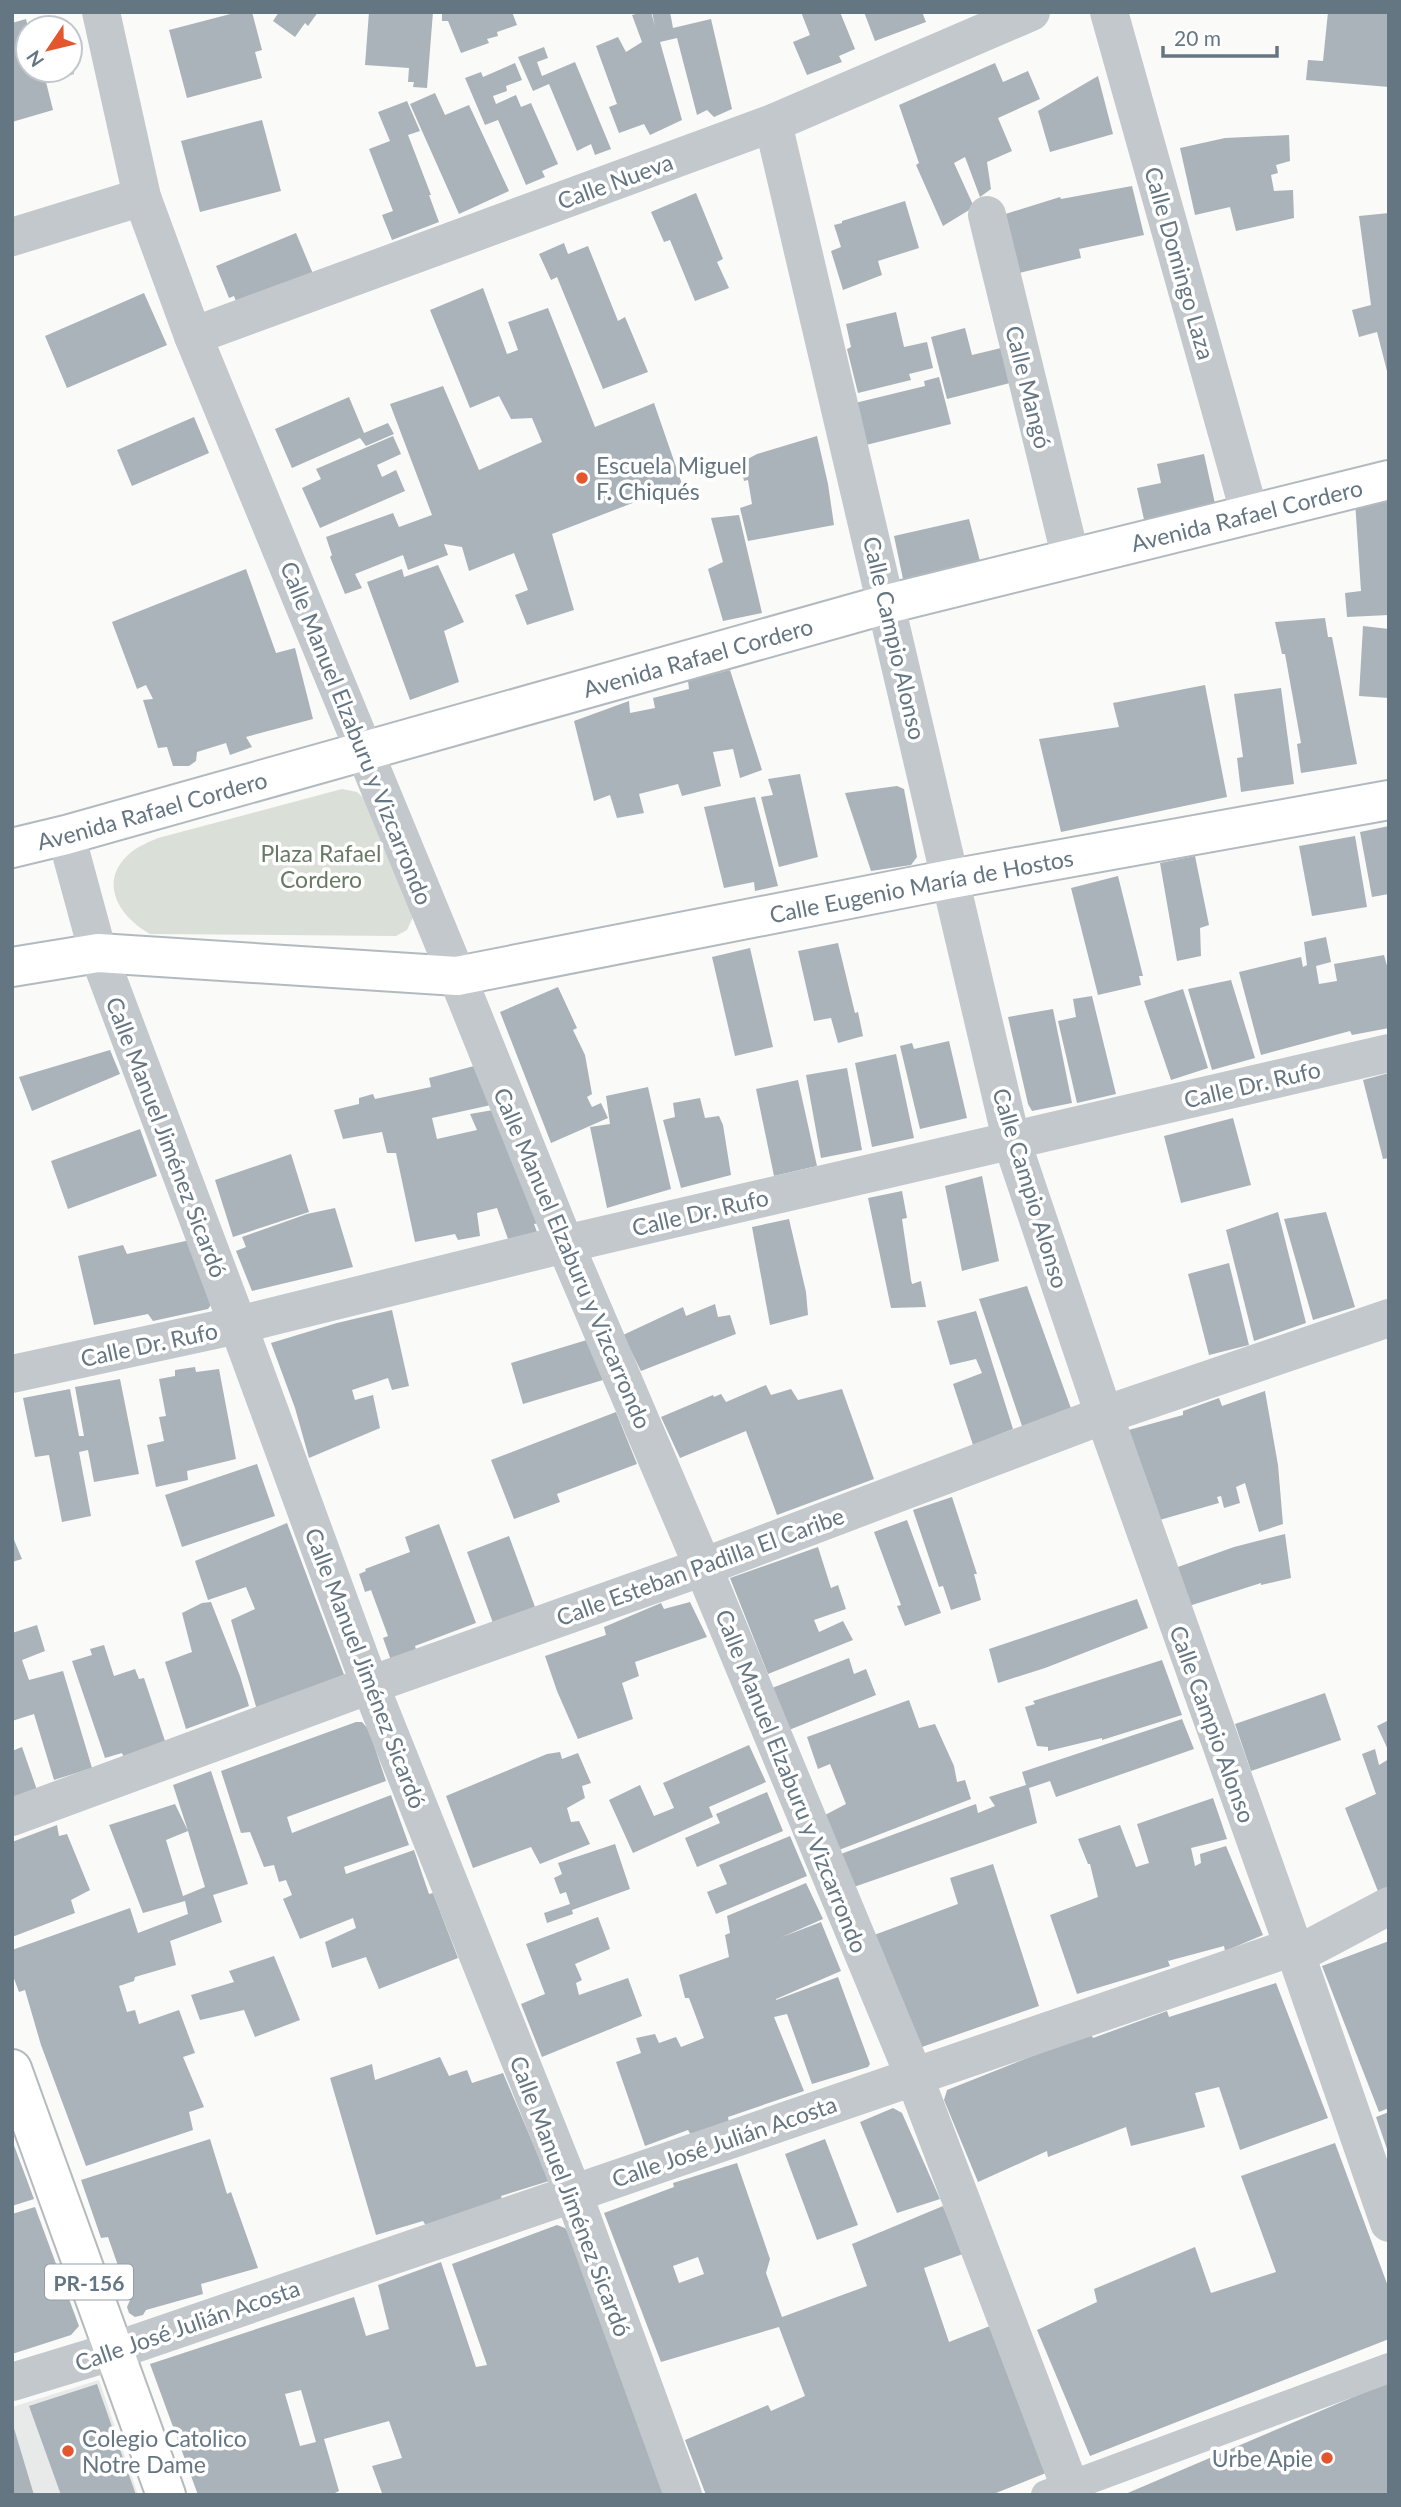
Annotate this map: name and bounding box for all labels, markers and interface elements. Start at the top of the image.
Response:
north arrow [14,14,84,84]
scale bar [1163,14,1277,58]
text: 20 m [1174,25,1221,50]
text: N [21,46,48,72]
street label: Calle Nueva [553,147,677,215]
street label: Calle Domingo Laza [1139,163,1221,363]
street label: Calle Mangó [1000,323,1058,451]
place label: Escuela Miguel F. Chiqués [596,451,747,505]
marker: Escuela Miguel F. Chiqués [574,470,590,486]
street label: Avenida Rafael Cordero [1128,473,1365,557]
street label: Calle Campio Alonso [858,534,932,742]
street label: Calle Manuel Elzaburu y Vizcarrondo [275,557,439,909]
street label: Avenida Rafael Cordero [580,612,816,703]
street label: Avenida Rafael Cordero [34,765,270,855]
park label: Plaza Rafael Cordero [261,839,381,893]
street label: Calle Eugenio María de Hostos [767,843,1076,928]
street label: Calle Manuel Jiménez Sicardó [101,993,233,1281]
street label: Calle Dr. Rufo [1181,1055,1323,1113]
street label: Calle Manuel Elzaburu y Vizcarrondo [488,1083,658,1433]
street label: Calle Campio Alonso [987,1085,1075,1291]
street label: Calle Dr. Rufo [629,1183,771,1241]
street label: Calle Dr. Rufo [78,1316,220,1372]
street label: Calle Esteban Padilla El Caribe [552,1501,848,1631]
street label: Calle Manuel Jiménez Sicardó [300,1524,432,1812]
street label: Calle Manuel Elzaburu y Vizcarrondo [710,1605,874,1957]
street label: Calle Campio Alonso [1164,1622,1262,1826]
street label: Calle Manuel Jiménez Sicardó [505,2052,637,2340]
street label: Calle José Julián Acosta [608,2089,840,2193]
road number: PR-156 [45,2264,133,2300]
street label: Calle José Julián Acosta [71,2273,303,2377]
place label: Colegio Catolico Notre Dame [82,2424,247,2478]
marker: Colegio Catolico Notre Dame [60,2443,76,2459]
place label: Urbe Apie [1212,2444,1313,2472]
marker: Urbe Apie [1319,2450,1335,2466]

